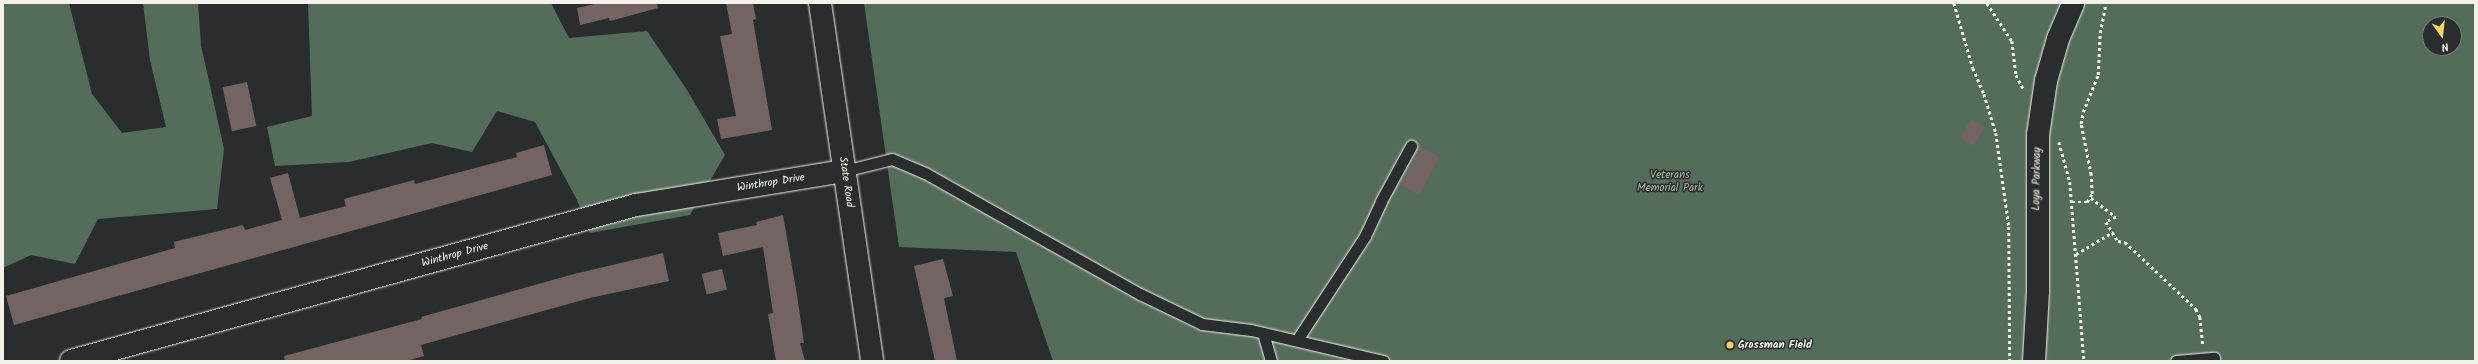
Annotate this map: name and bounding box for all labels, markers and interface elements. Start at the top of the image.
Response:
north arrow [2422,16,2462,56]
text: N [2439,37,2451,56]
street label: Loya Parkway [2030,147,2044,211]
street label: State Road [836,156,856,208]
park label: Veterans Memorial Park [1637,169,1703,195]
street label: Winthrop Drive [736,171,806,195]
street label: Winthrop Drive [420,240,490,270]
place label: Grossman Field [1738,338,1812,352]
marker: Grossman Field [1725,340,1735,350]

